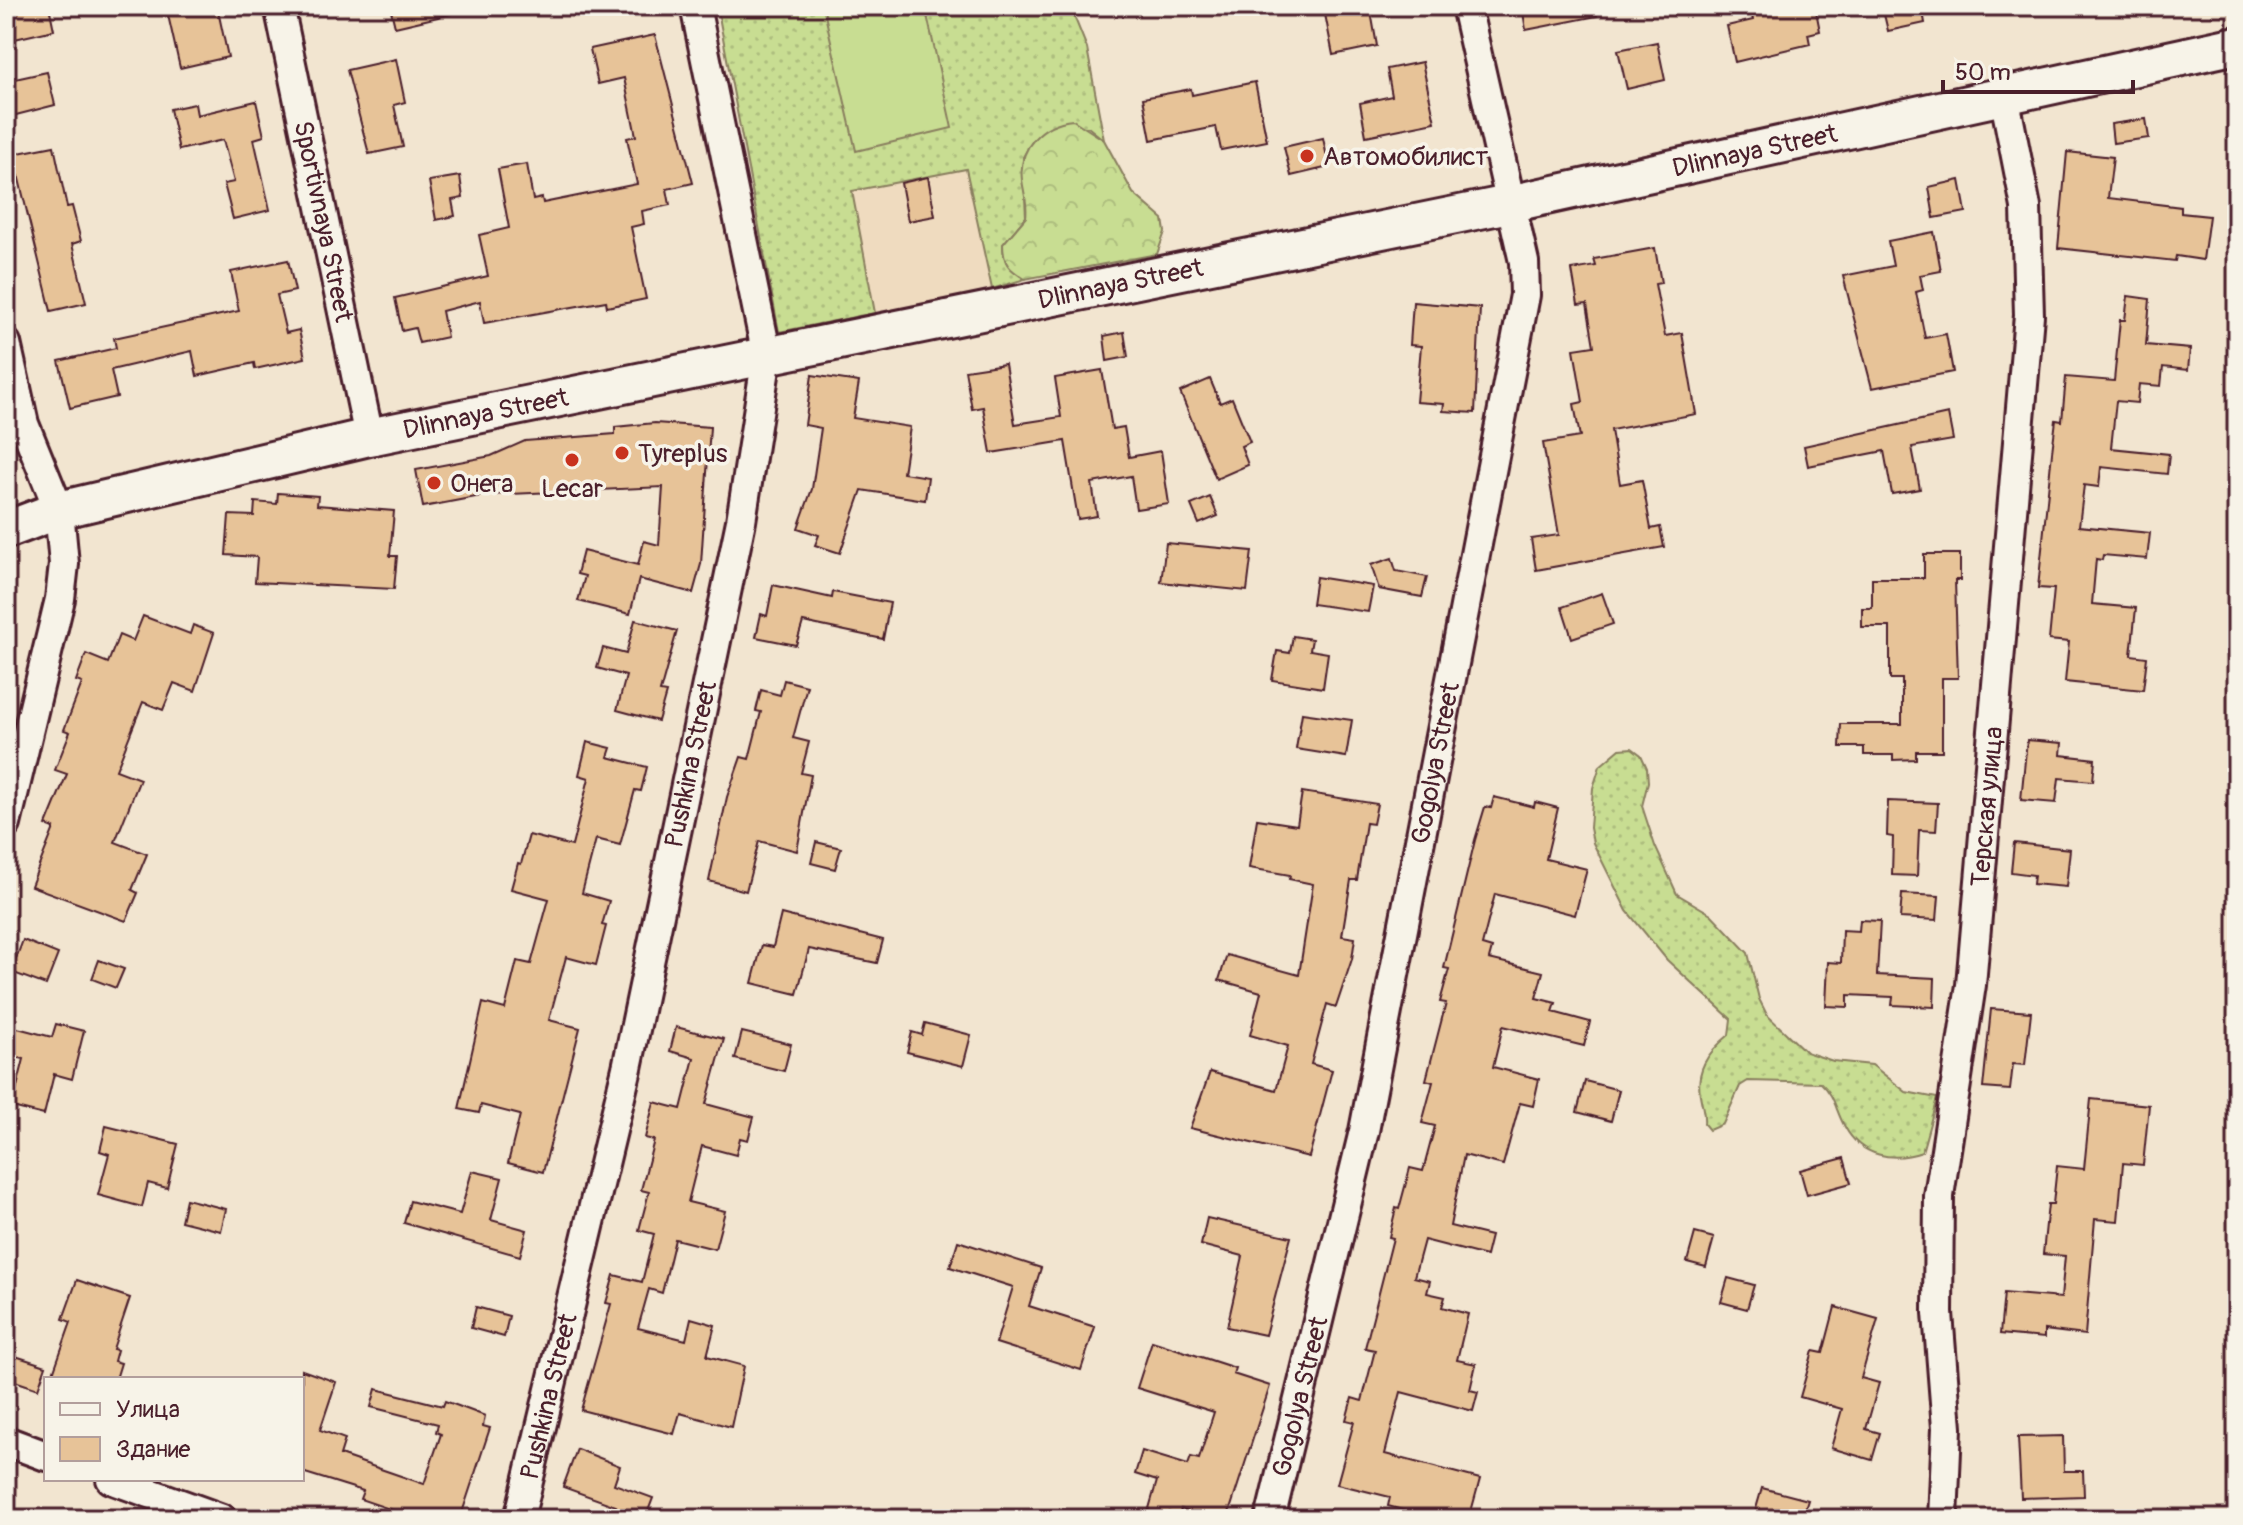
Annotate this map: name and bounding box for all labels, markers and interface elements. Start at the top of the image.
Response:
scale bar [1943,44,2133,94]
text: 50 m [1955,58,2011,87]
street label: Sportivnaya Street [286,118,360,325]
street label: Dlinnaya Street [1669,118,1841,185]
place label: Автомобилист [1323,141,1488,173]
marker: Автомобилист [1298,147,1316,165]
street label: Dlinnaya Street [1035,252,1206,317]
street label: Dlinnaya Street [400,382,572,447]
place label: Tyreplus [638,438,728,470]
marker: Tyreplus [613,444,631,462]
marker: Lecar [563,451,581,469]
place label: Онега [450,468,513,500]
place label: Lecar [541,473,604,505]
marker: Онега [425,474,443,492]
street label: Pushkina Street [658,678,724,851]
street label: Gogolya Street [1405,679,1467,847]
street label: Терская улица [1965,725,2010,888]
street label: Pushkina Street [514,1310,585,1483]
street label: Gogolya Street [1266,1313,1336,1480]
legend [44,1377,304,1481]
text: Улица [116,1395,180,1424]
text: Здание [116,1435,191,1464]

